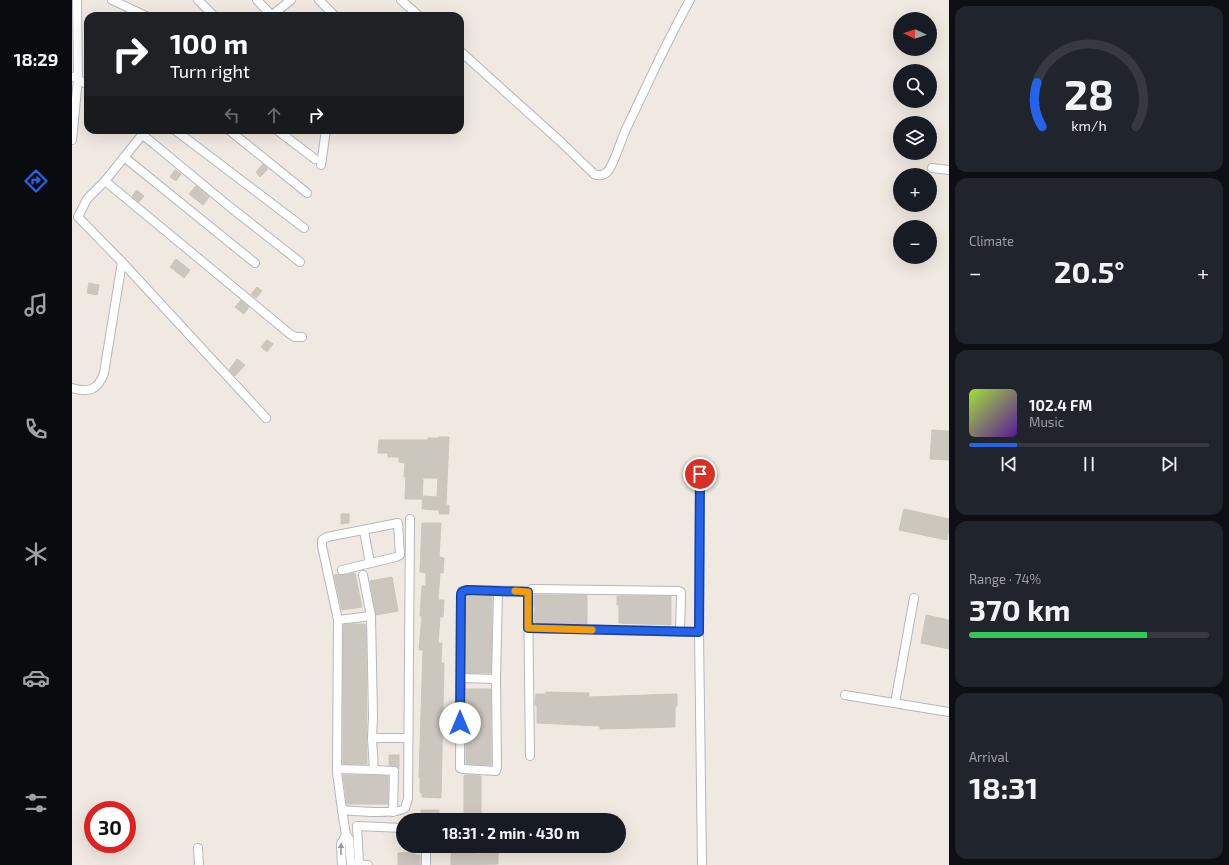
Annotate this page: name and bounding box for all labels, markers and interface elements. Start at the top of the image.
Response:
north arrow [893,12,937,56]
map controls [893,12,937,264]
text: 100 m [170,26,248,60]
icon: right [104,28,156,80]
text: 18:29 [14,48,58,70]
text: Turn right [170,60,250,82]
button: search [893,64,937,108]
text: 28 [1064,68,1114,118]
icon: left [221,104,243,126]
icon: ahead [263,104,285,126]
icon: right [305,104,327,126]
button: layers [893,116,937,160]
text: km/h [1071,116,1107,133]
icon: directions [22,167,50,195]
button: + [893,168,937,212]
button: − [893,220,937,264]
text: Climate [969,233,1014,249]
text: 20.5° [1054,253,1125,289]
text: − [969,259,982,285]
text: + [1197,259,1209,285]
icon: music [22,291,50,319]
text: 102.4 FM [1029,396,1092,414]
text: Music [1029,414,1064,430]
icon: phone [22,415,50,443]
icon: previous [998,453,1020,475]
icon: pause [1078,453,1100,475]
icon: next [1158,453,1180,475]
pin [683,457,717,491]
icon: arrive [689,463,711,485]
icon: climate [22,540,50,568]
text: Range · 74% [969,571,1041,587]
text: 370 km [969,591,1070,627]
icon: car [22,664,50,692]
position arrow [439,702,481,744]
text: Arrival [969,749,1009,765]
text: 18:31 [969,769,1038,805]
icon: filters [22,789,50,817]
speed limit sign: 30 [84,801,136,853]
text: 18:31 · 2 min · 430 m [442,824,580,842]
one-way arrow [338,843,345,856]

